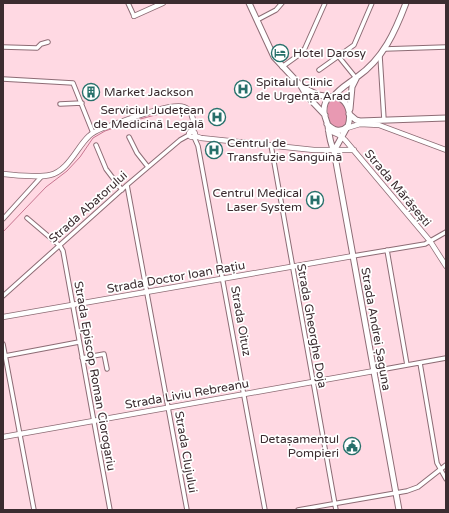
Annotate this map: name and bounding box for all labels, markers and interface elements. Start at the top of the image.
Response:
hotel icon: Hotel Darosy [270,43,290,63]
place label: Hotel Darosy [293,46,367,60]
place label: Spitalul Clinic de Urgență Arad [256,75,351,103]
hospital icon: Spitalul Clinic de Urgență Arad [233,79,253,99]
building icon: Market Jackson [81,82,101,102]
place label: Market Jackson [104,85,193,99]
place label: Serviciul Județean de Medicină Legală [93,103,204,131]
hospital icon: Serviciul Județean de Medicină Legală [207,107,227,127]
place label: Centrul de Transfuzie Sanguină [227,136,342,164]
hospital icon: Centrul de Transfuzie Sanguină [204,140,224,160]
street label: Strada Mărășești [362,147,434,229]
street label: Strada Abatorului [46,168,130,246]
place label: Centrul Medical Laser System [212,186,302,214]
hospital icon: Centrul Medical Laser System [305,190,325,210]
street label: Strada Doctor Ioan Rațiu [106,258,246,296]
street label: Strada Gheorghe Doja [294,263,330,389]
street label: Strada Andrei Șaguna [358,266,394,392]
street label: Strada Episcop Roman Ciorogariu [71,280,119,472]
street label: Strada Oituz [228,285,254,357]
street label: Strada Liviu Rebreanu [124,376,250,412]
street label: Strada Clujului [172,410,200,494]
place label: Detașamentul Pompieri [260,432,339,460]
public building icon: Detașamentul Pompieri [342,436,362,456]

